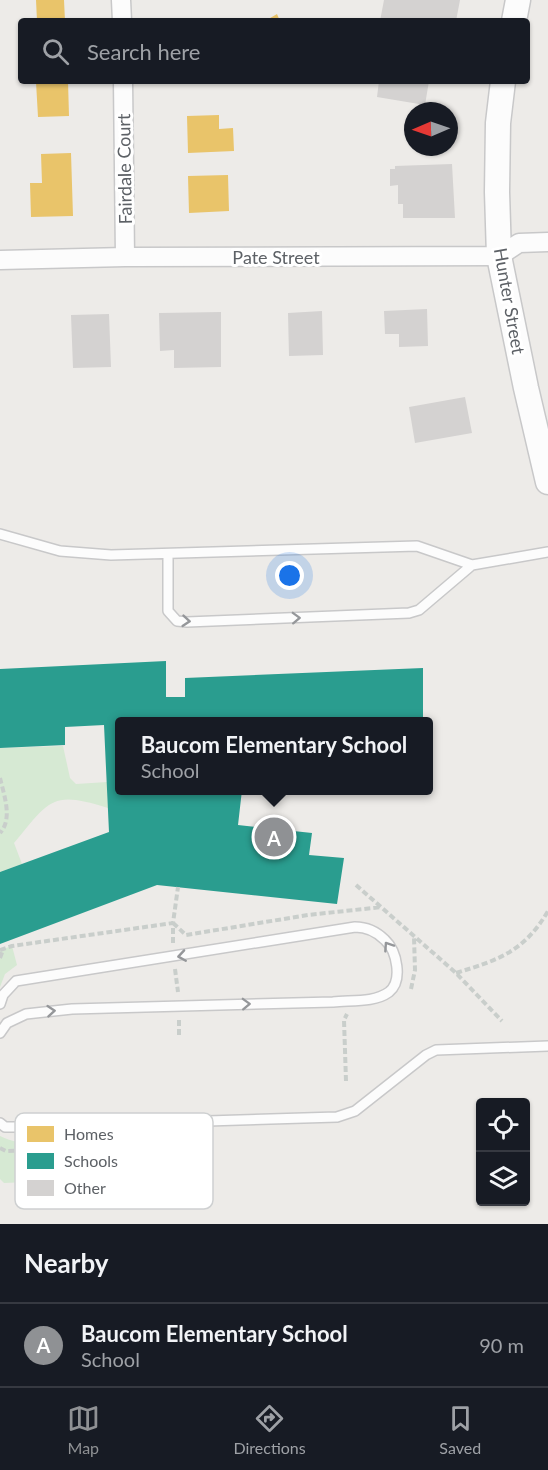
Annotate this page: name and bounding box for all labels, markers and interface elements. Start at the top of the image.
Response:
search box [18,18,530,84]
icon: search [39,35,72,68]
text: Search here [87,38,200,65]
north arrow [404,102,458,156]
street label: Fairdale Court [112,113,136,225]
street label: Pate Street [232,246,320,268]
street label: Hunter Street [490,246,530,356]
your location [275,561,304,590]
one-way arrow [292,611,301,624]
one-way arrow [182,614,191,627]
popup [115,717,433,795]
text: Baucom Elementary School [141,731,407,758]
text: School [141,758,200,782]
pin: A [254,814,294,860]
one-way arrow [384,942,395,953]
one-way arrow [177,949,187,962]
one-way arrow [242,998,251,1010]
one-way arrow [47,1005,56,1018]
map controls [476,1098,530,1206]
button: locate [476,1098,530,1152]
legend [15,1113,213,1209]
text: Homes [64,1124,114,1143]
text: Schools [64,1151,118,1170]
button: layers [476,1152,530,1206]
text: Other [64,1178,106,1197]
text: Nearby [24,1247,109,1279]
text: Baucom Elementary School [81,1320,348,1347]
text: A [37,1333,50,1357]
text: 90 m [479,1333,524,1357]
text: School [81,1347,140,1371]
tab: Map [67,1402,100,1457]
tab: Directions [233,1402,306,1457]
tab: Saved [439,1402,481,1457]

